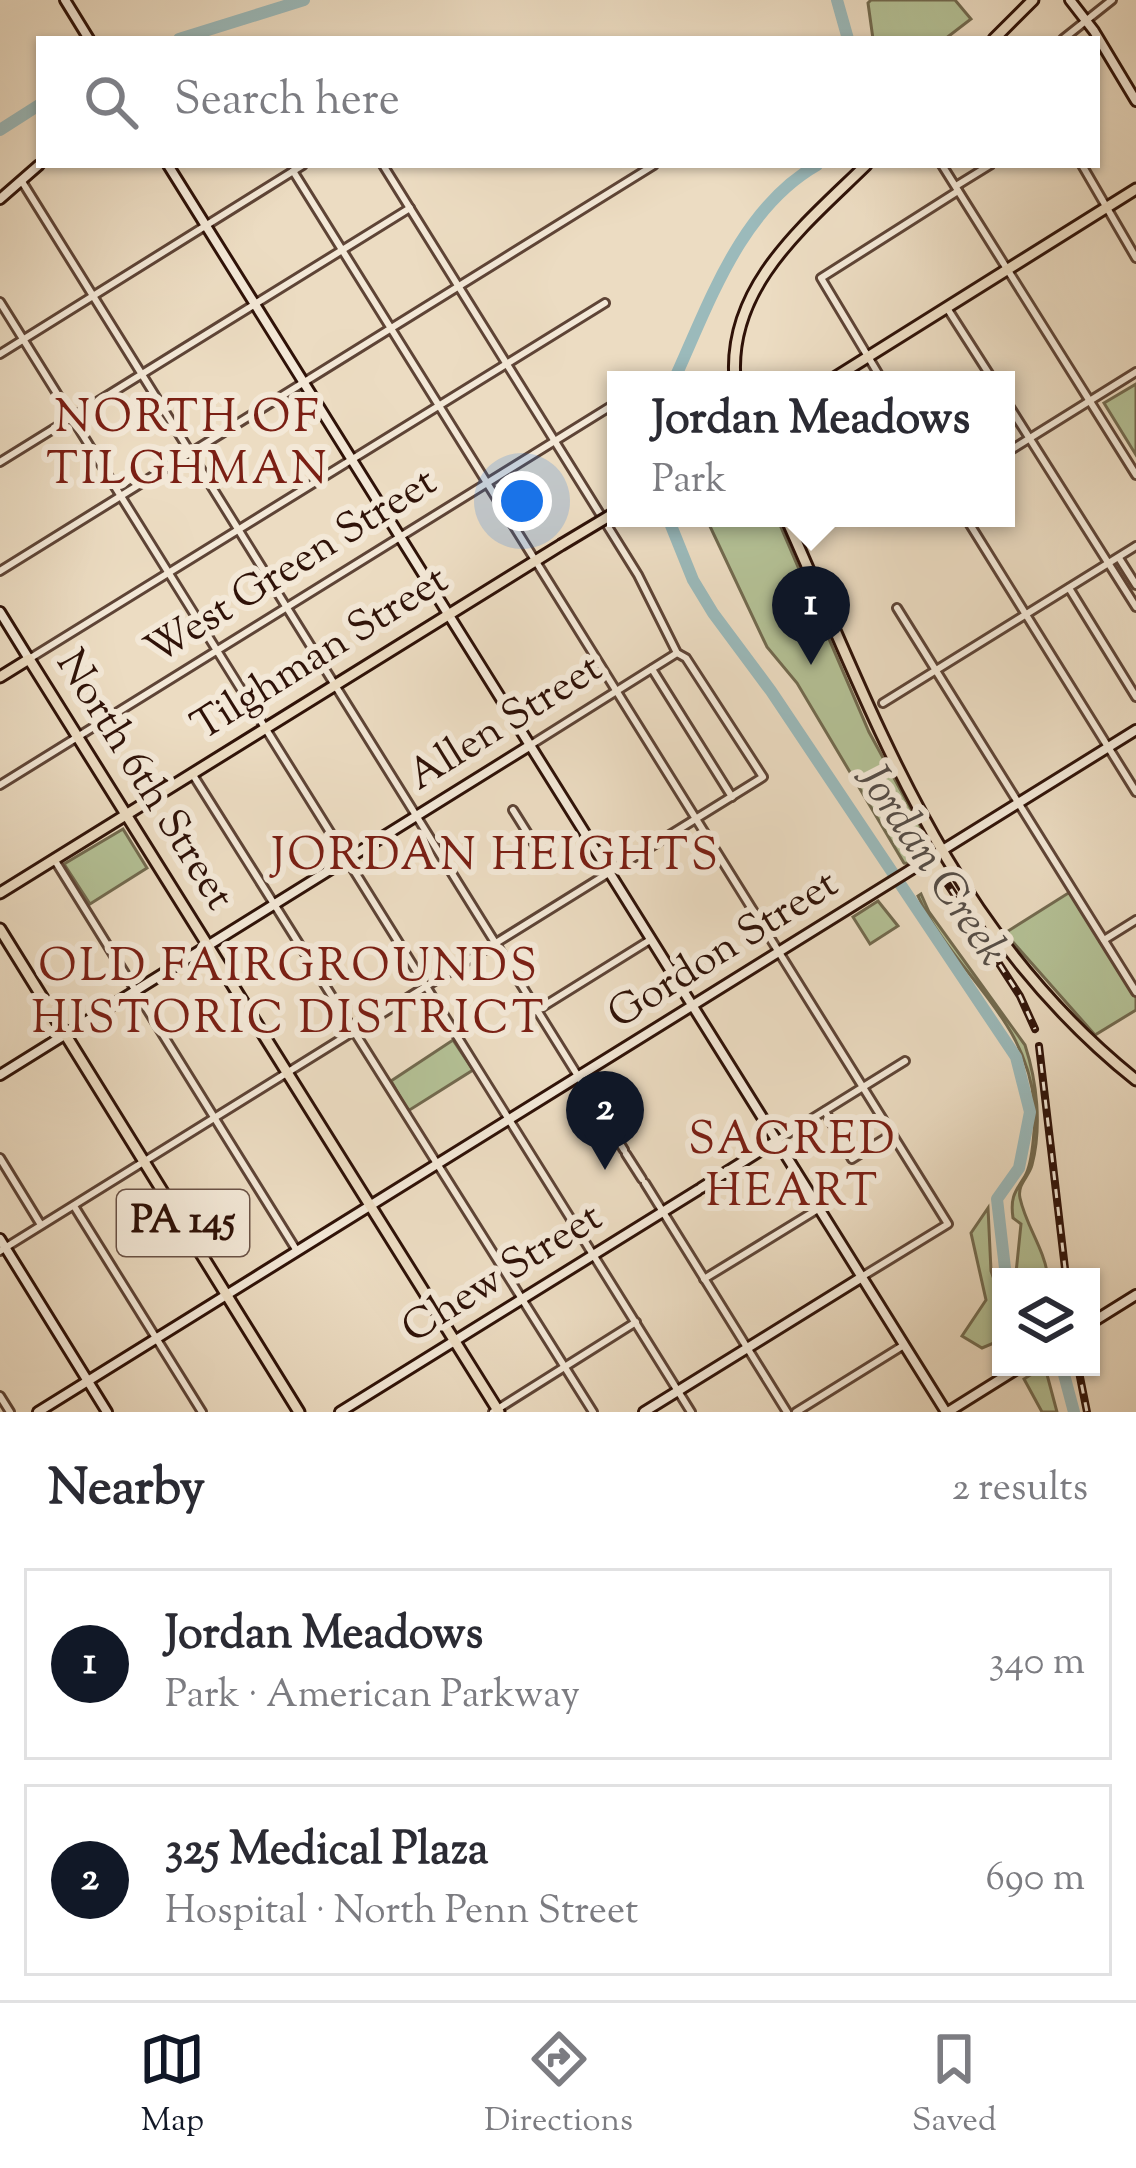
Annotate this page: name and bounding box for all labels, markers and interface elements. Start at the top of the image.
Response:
search box [36,36,1100,168]
icon: search [78,69,144,135]
text: Search here [174,70,400,135]
popup [607,371,1015,527]
district label: NORTH OF TILGHMAN [46,388,330,505]
text: Jordan Meadows [652,389,970,454]
street label: West Green Street [135,454,449,682]
text: Park [652,454,726,510]
your location [492,471,552,531]
street label: Tilghman Street [181,552,461,758]
pin: 1 [772,566,850,665]
street label: North 6th Street [39,639,247,923]
street label: Allen Street [397,641,615,807]
water label: Jordan Creek [837,751,1022,981]
district label: JORDAN HEIGHTS [268,826,721,891]
street label: Gordon Street [597,856,851,1046]
district label: OLD FAIRGROUNDS HISTORIC DISTRICT [31,937,547,1054]
pin: 2 [566,1071,644,1170]
district label: SACRED HEART [688,1110,898,1227]
road number: PA 145 [117,1190,249,1256]
street label: Chew Street [391,1190,615,1360]
map controls [992,1268,1100,1376]
button: layers [992,1268,1100,1376]
text: Nearby [48,1454,205,1527]
text: 2 results [952,1462,1088,1518]
text: Jordan Meadows [165,1604,483,1669]
text: 1 [83,1636,97,1692]
text: 340 m [989,1636,1085,1692]
text: Park · American Parkway [165,1669,580,1725]
text: 325 Medical Plaza [165,1820,489,1885]
text: 2 [81,1852,99,1908]
text: 690 m [985,1852,1085,1908]
text: Hospital · North Penn Street [165,1885,638,1941]
tab: Map [139,2026,205,2146]
tab: Directions [484,2026,633,2146]
tab: Saved [912,2026,997,2146]

